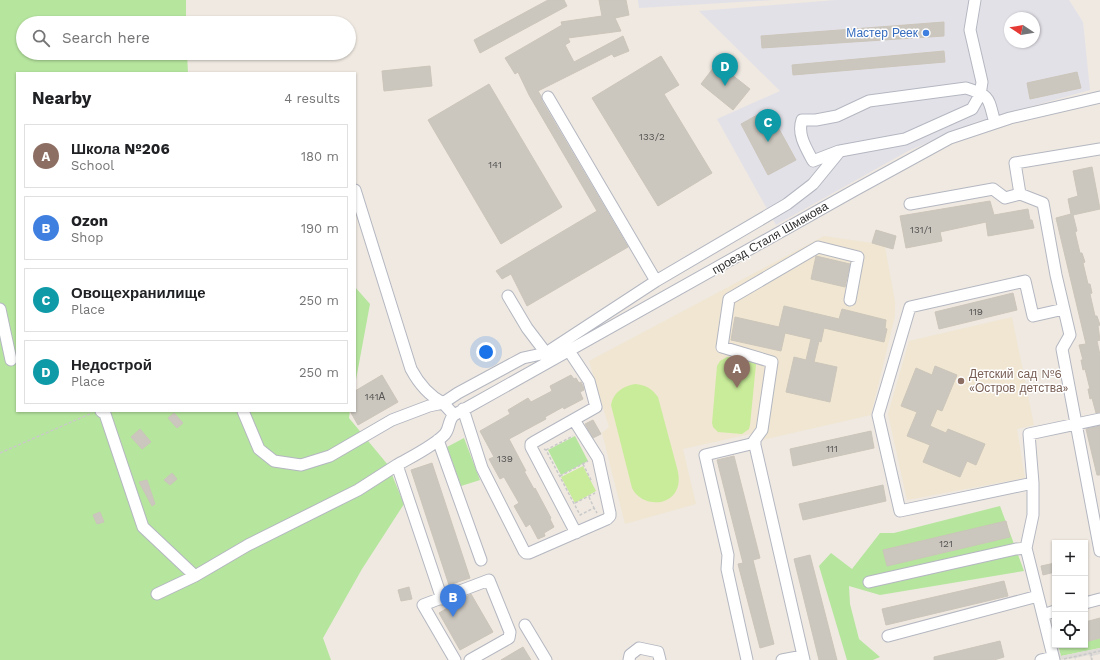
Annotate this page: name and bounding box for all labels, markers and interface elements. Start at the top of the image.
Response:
north arrow [1004,12,1040,48]
search box [16,16,356,60]
place label: Мастер Реек [846,26,919,40]
icon: search [30,27,52,49]
marker: Мастер Реек [921,28,931,38]
text: Search here [62,29,150,47]
pin: D [712,53,738,86]
text: Nearby [32,88,91,108]
text: 4 results [284,91,340,106]
pin: C [755,109,781,142]
house number: 133/2 [639,131,665,142]
text: Школа №206 [71,140,170,158]
text: A [42,149,50,164]
text: 180 m [301,149,339,164]
text: School [71,158,114,173]
house number: 141 [488,159,502,170]
street label: проезд Сталя Шмакова [709,199,831,277]
text: Ozon [71,212,108,230]
text: B [42,221,50,236]
text: 190 m [301,221,339,236]
house number: 131/1 [910,224,932,235]
text: Shop [71,230,103,245]
text: Овощехранилище [71,284,206,302]
text: C [42,293,50,308]
text: 250 m [299,293,339,308]
text: Place [71,302,105,317]
house number: 119 [969,306,983,317]
your location [476,342,496,362]
pin: A [724,355,750,388]
text: Недострой [71,356,152,374]
text: D [41,365,51,380]
text: 250 m [299,365,339,380]
place label: Детский сад №6 «Остров детства» [969,367,1069,395]
text: Place [71,374,105,389]
marker: Детский сад №6 «Остров детства» [956,376,966,386]
house number: 141А [365,391,386,402]
house number: 111 [826,443,838,454]
house number: 139 [497,453,513,464]
house number: 121 [939,538,953,549]
map controls [1052,540,1088,648]
button: + [1052,540,1088,576]
button: − [1052,576,1088,612]
pin: B [440,584,466,617]
button: locate [1052,612,1088,648]

